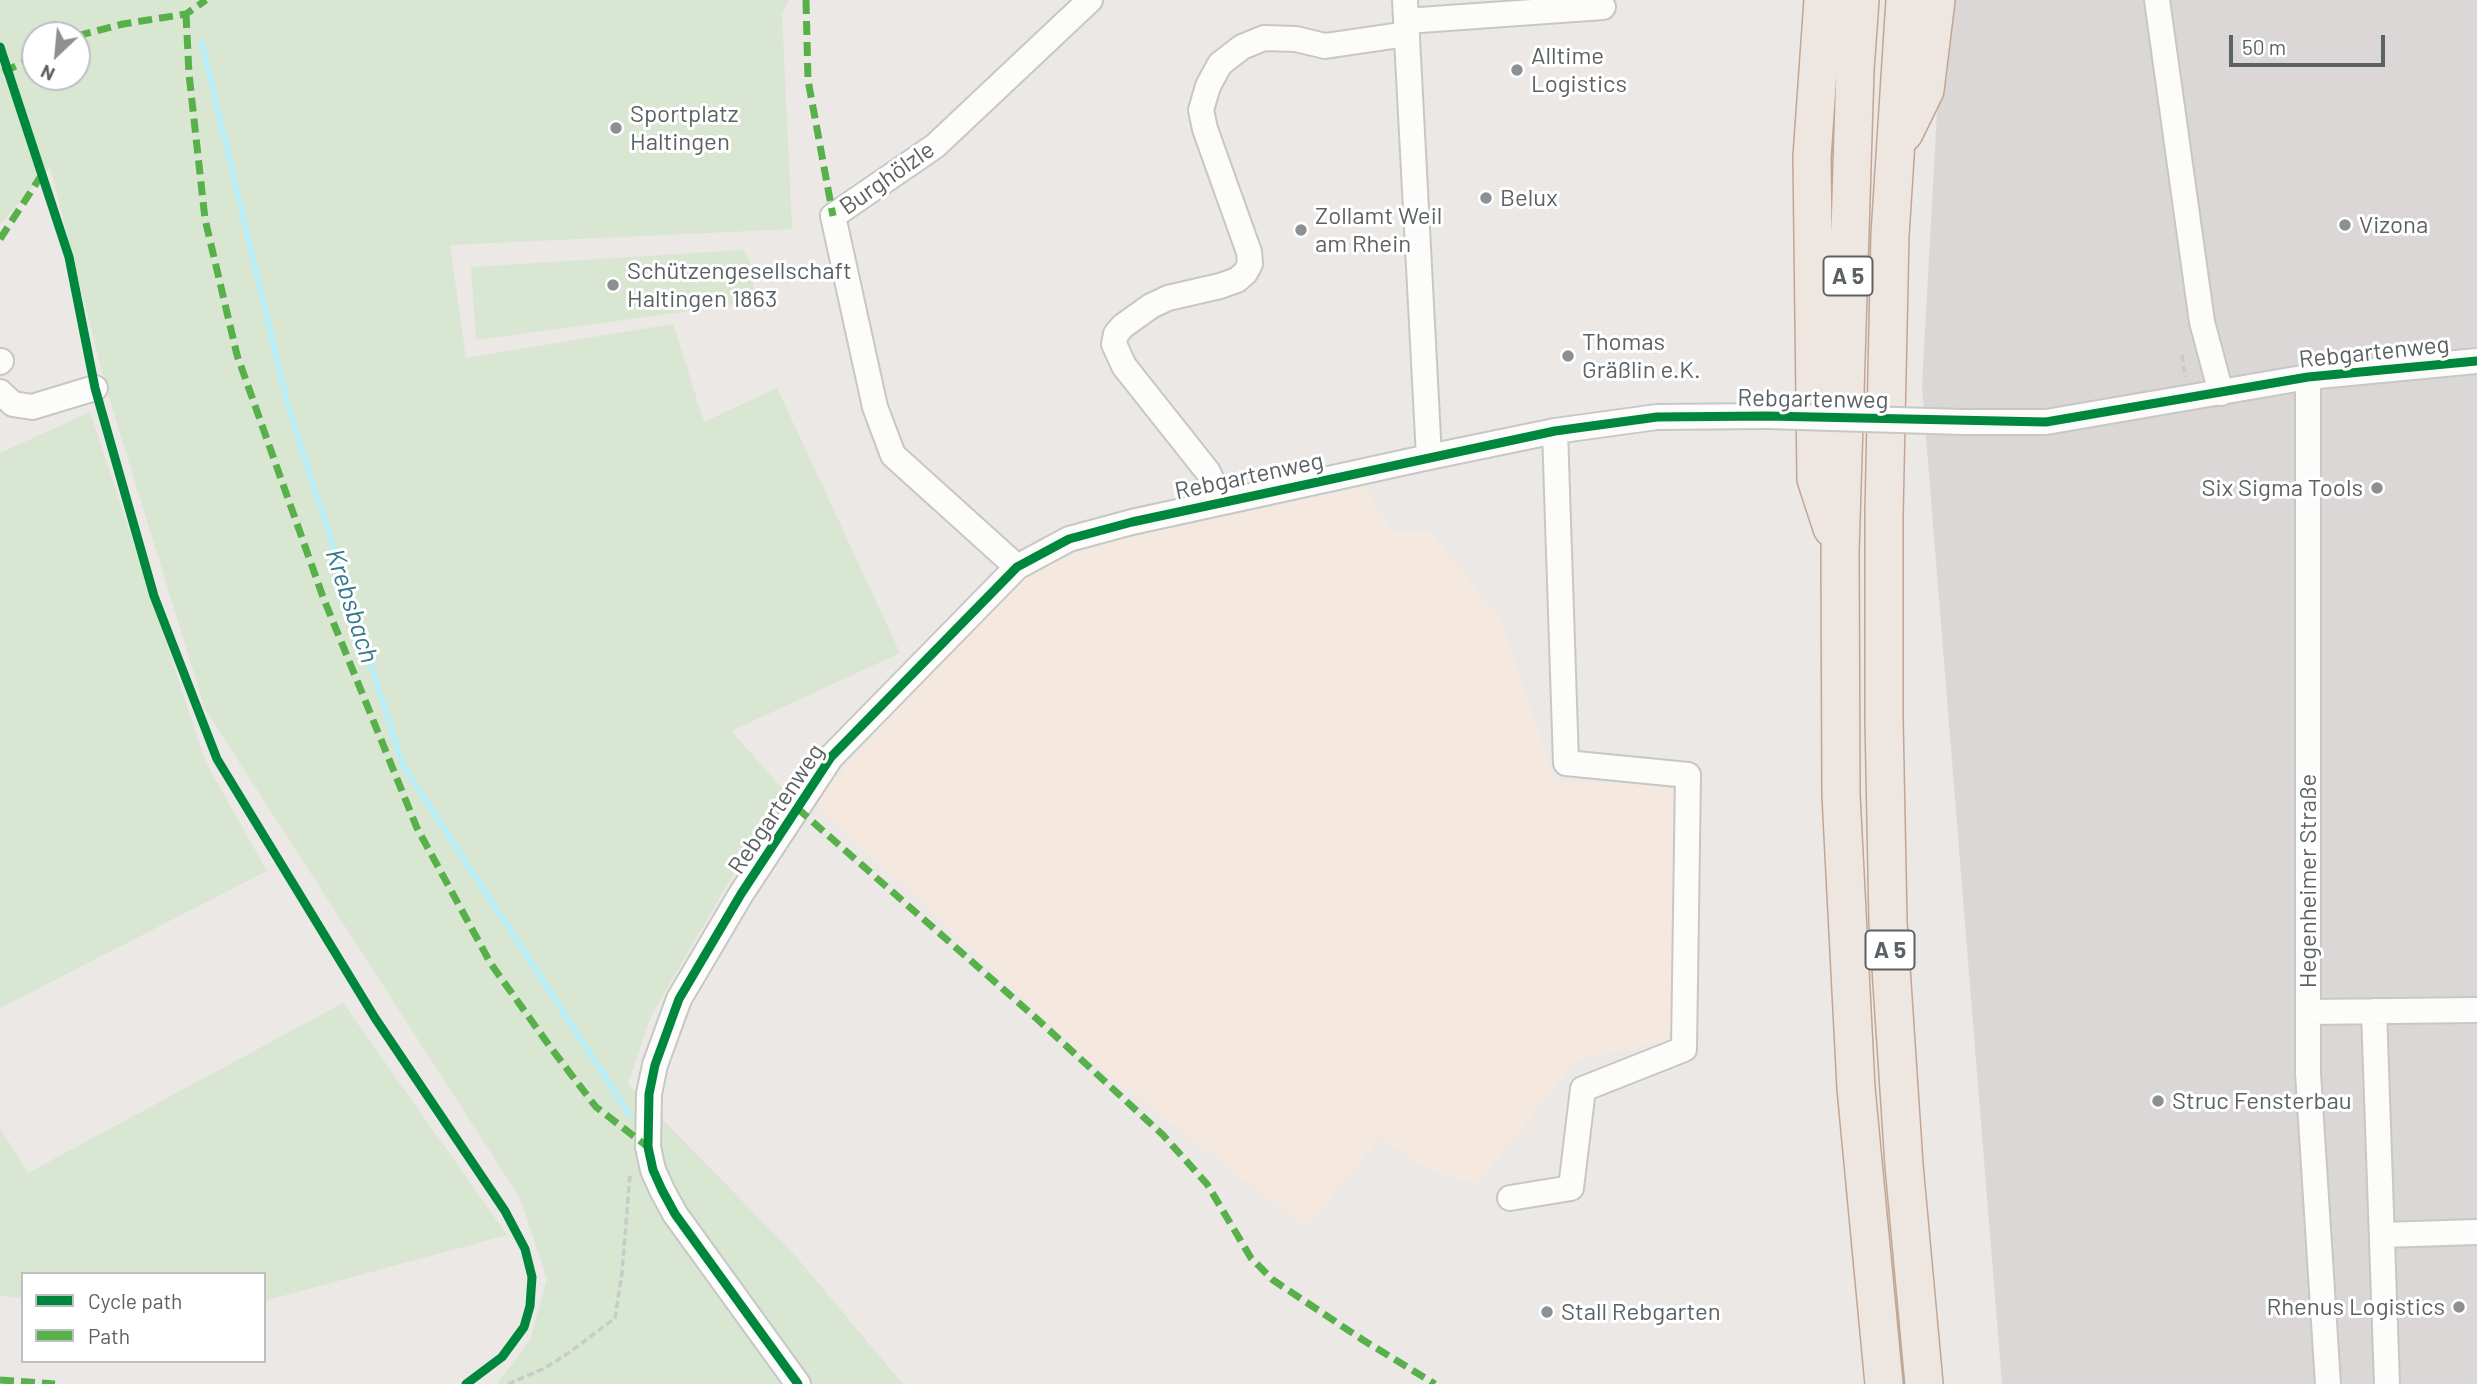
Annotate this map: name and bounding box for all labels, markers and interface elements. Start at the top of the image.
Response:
north arrow [21,21,91,91]
scale bar [2232,21,2388,65]
text: 50 m [2242,34,2286,59]
place label: Alltime Logistics [1531,42,1627,98]
text: N [37,60,58,87]
marker: Alltime Logistics [1509,62,1525,78]
place label: Sportplatz Haltingen [630,100,738,156]
marker: Sportplatz Haltingen [608,120,624,136]
street label: Burghölzle [834,135,940,221]
place label: Belux [1500,184,1558,212]
marker: Belux [1478,190,1494,206]
place label: Zollamt Weil am Rhein [1315,202,1442,258]
place label: Vizona [2359,211,2428,239]
marker: Vizona [2337,217,2353,233]
marker: Zollamt Weil am Rhein [1293,222,1309,238]
road number: A 5 [1824,256,1872,296]
place label: Schützengesellschaft Haltingen 1863 [627,257,852,313]
marker: Schützengesellschaft Haltingen 1863 [605,277,621,293]
place label: Thomas Gräßlin e.K. [1582,328,1701,384]
street label: Rebgartenweg [2297,330,2451,374]
marker: Thomas Gräßlin e.K. [1560,348,1576,364]
street label: Rebgartenweg [1737,383,1889,415]
street label: Rebgartenweg [1172,446,1326,506]
place label: Six Sigma Tools [2202,474,2363,502]
marker: Six Sigma Tools [2369,480,2385,496]
water label: Krebsbach [319,545,385,667]
street label: Rebgartenweg [722,738,830,880]
street label: Hegenheimer Straße [2294,774,2322,988]
road number: A 5 [1866,931,1914,970]
place label: Struc Fensterbau [2172,1087,2352,1115]
marker: Struc Fensterbau [2150,1093,2166,1109]
legend [21,1272,266,1363]
text: Cycle path [88,1288,182,1313]
place label: Rhenus Logistics [2267,1293,2445,1321]
place label: Stall Rebgarten [1561,1298,1721,1326]
marker: Rhenus Logistics [2451,1299,2467,1315]
marker: Stall Rebgarten [1539,1304,1555,1320]
text: Path [88,1323,130,1348]

